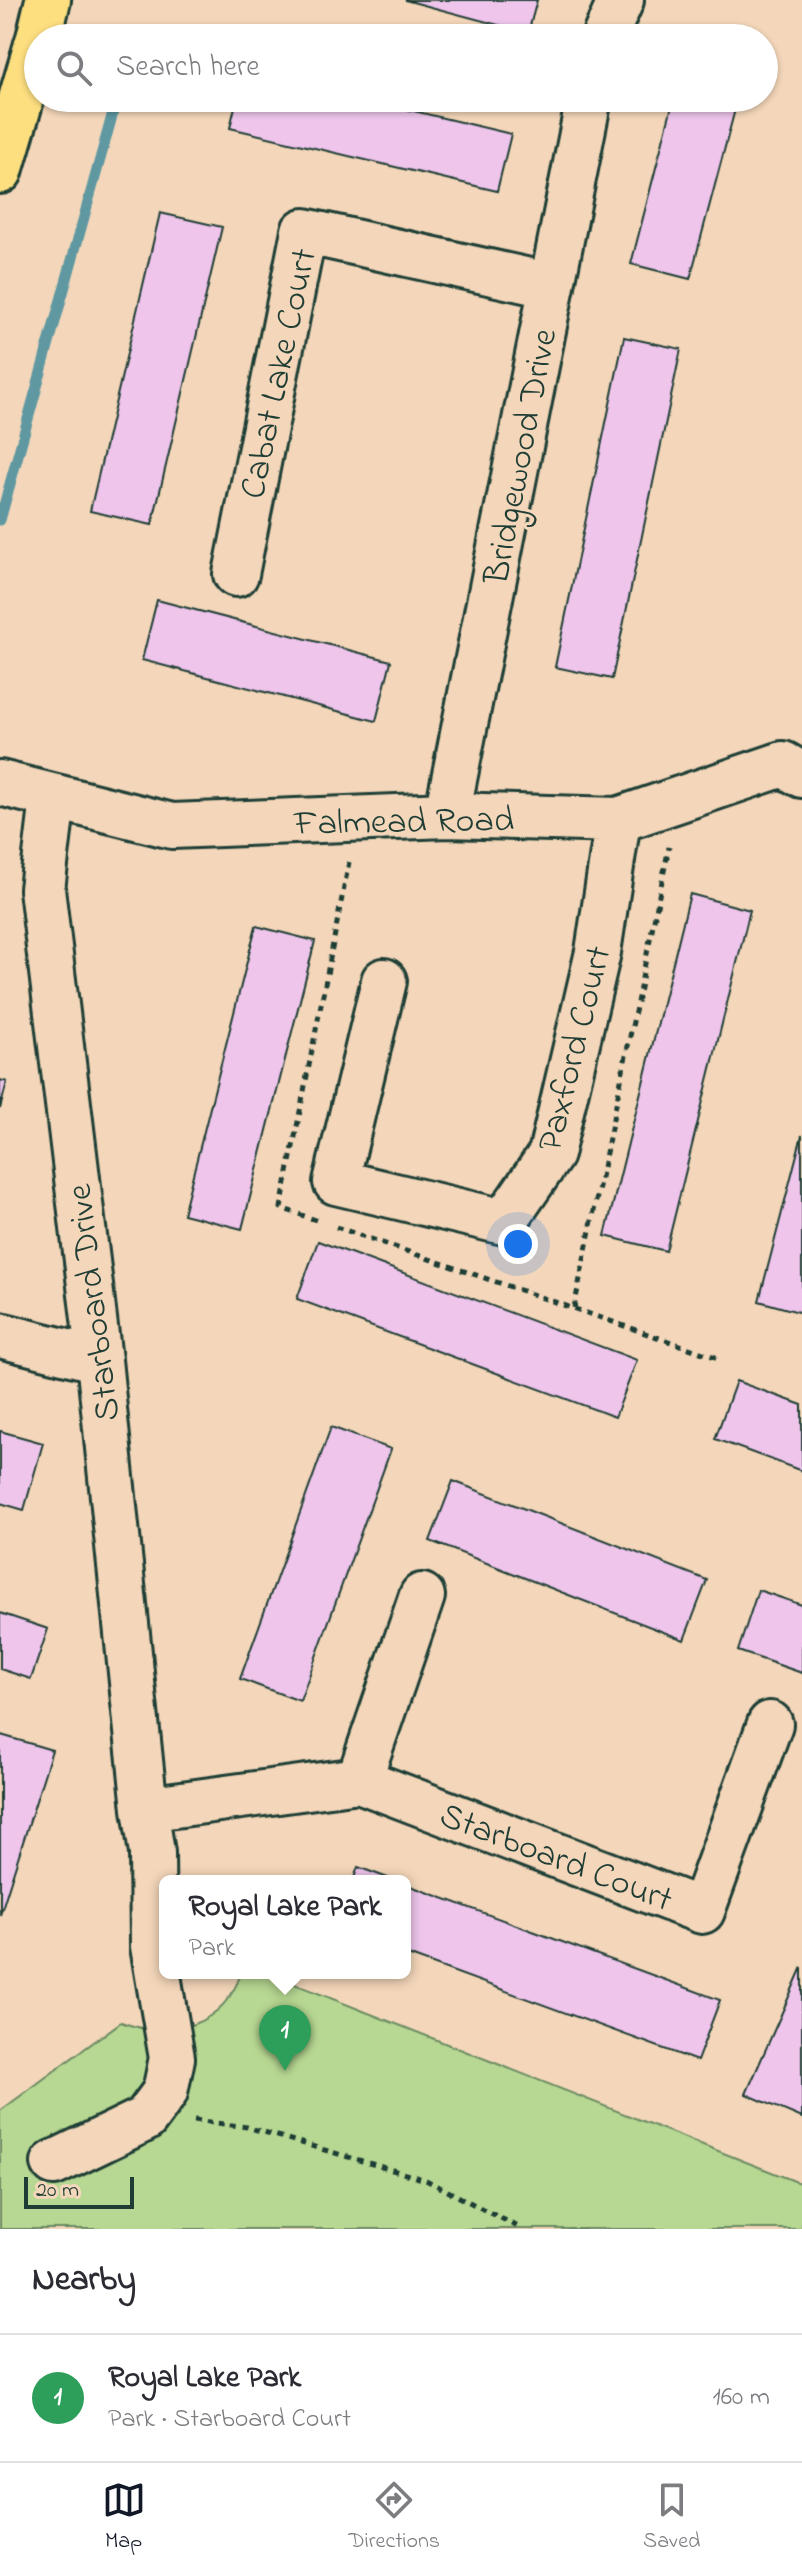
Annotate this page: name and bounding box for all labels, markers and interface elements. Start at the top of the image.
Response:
search box [24,24,778,112]
icon: search [52,46,96,90]
text: Search here [116,46,260,90]
street label: Cabat Lake Court [228,244,333,504]
street label: Bridgewood Drive [471,324,573,590]
street label: Falmead Road [293,795,514,852]
street label: Paxford Court [525,941,627,1157]
street label: Starboard Drive [55,1180,136,1424]
your location [498,1224,538,1264]
street label: Starboard Court [431,1790,680,1928]
popup [159,1875,411,1979]
text: Royal Lake Park [188,1886,382,1930]
text: Park [188,1930,235,1968]
pin: 1 [259,2005,311,2071]
scale bar [24,2173,134,2209]
text: 20 m [36,2175,79,2207]
text: Nearby [32,2256,136,2306]
text: Royal Lake Park [108,2357,301,2401]
text: 1 [54,2379,62,2417]
text: 160 m [712,2379,770,2417]
text: Park · Starboard Court [108,2401,351,2439]
tab: Map [102,2478,146,2558]
tab: Directions [349,2478,440,2558]
tab: Saved [643,2478,700,2558]

